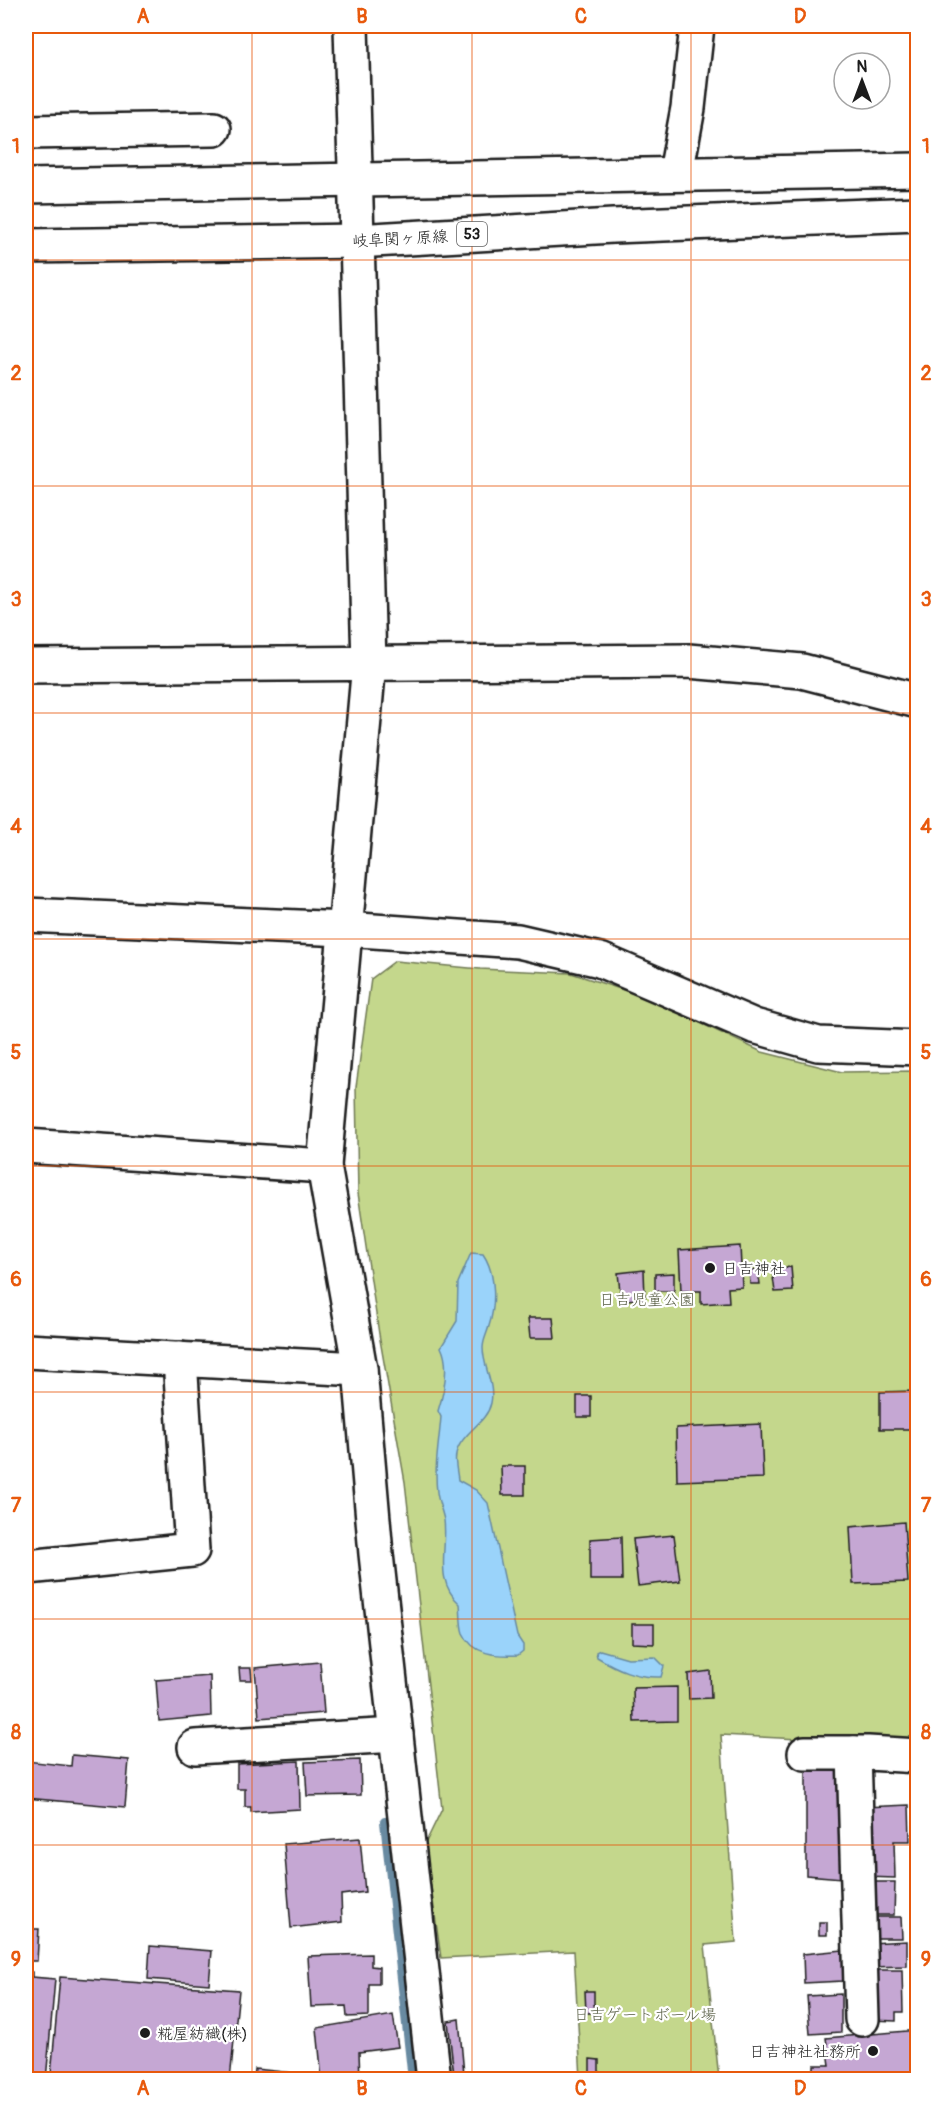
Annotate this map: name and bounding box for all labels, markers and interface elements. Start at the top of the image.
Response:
text: A [137,4,150,29]
text: B [356,4,368,29]
text: C [575,4,587,29]
text: D [794,4,807,29]
north arrow [832,51,892,111]
text: N [857,57,868,77]
text: 1 [12,134,20,159]
text: 1 [922,134,930,159]
road number: 53 [457,222,487,246]
street label: 岐阜関ヶ原線 [352,226,449,251]
text: 2 [10,361,22,386]
text: 2 [920,361,932,386]
text: 3 [10,587,22,612]
text: 3 [920,587,932,612]
text: 4 [10,814,22,839]
text: 4 [920,814,932,839]
text: 5 [11,1040,22,1065]
text: 5 [921,1040,932,1065]
place label: 日吉神社 [722,1259,786,1279]
marker: 日吉神社 [703,1261,717,1275]
text: 6 [10,1267,22,1292]
text: 6 [920,1267,932,1292]
park label: 日吉児童公園 [599,1290,695,1310]
text: 7 [11,1493,22,1518]
text: 7 [921,1493,932,1518]
text: 8 [11,1720,21,1745]
text: 8 [921,1720,931,1745]
text: 9 [11,1947,21,1972]
text: 9 [921,1947,931,1972]
park label: 日吉ゲートボール場 [573,2005,717,2025]
place label: 糀屋紡織(株) [157,2024,248,2044]
marker: 糀屋紡織(株) [138,2026,152,2040]
place label: 日吉神社社務所 [749,2042,861,2062]
marker: 日吉神社社務所 [866,2044,880,2058]
text: A [137,2076,150,2101]
text: B [356,2076,368,2101]
text: C [575,2076,587,2101]
text: D [794,2076,807,2101]

